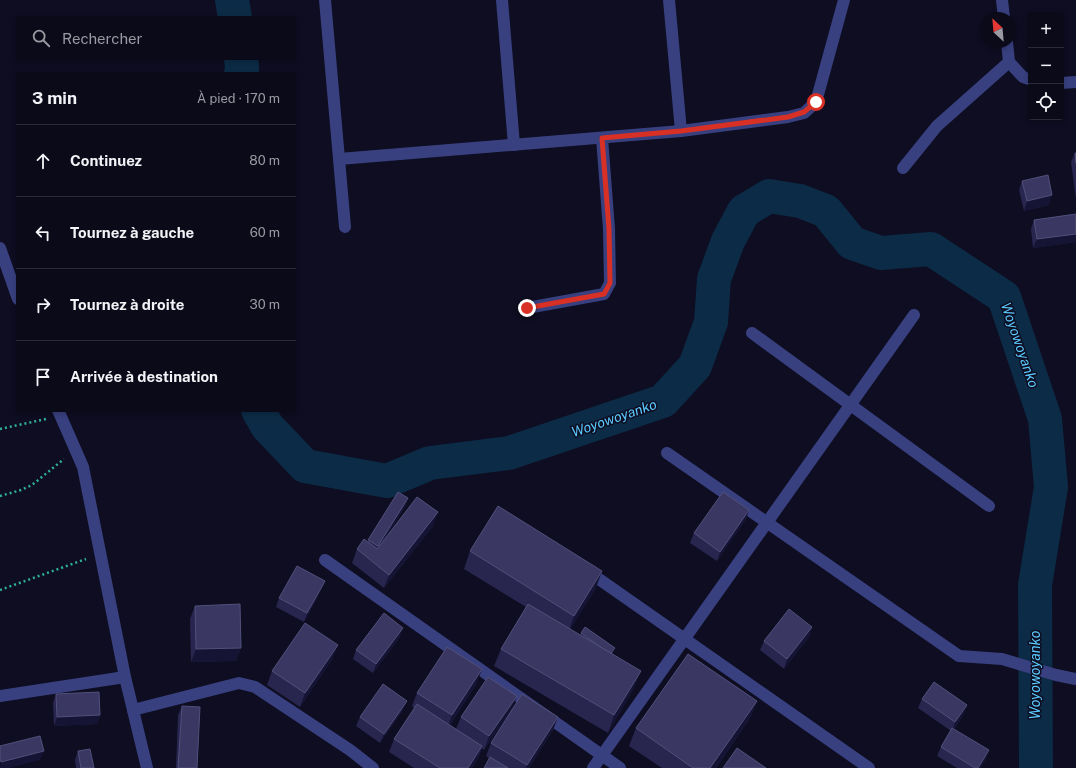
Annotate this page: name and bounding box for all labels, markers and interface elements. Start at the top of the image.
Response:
north arrow [980,12,1016,48]
map controls [1028,12,1064,120]
button: + [1028,12,1064,48]
search box [16,16,296,60]
icon: search [30,27,52,49]
text: Rechercher [62,30,142,47]
button: − [1028,48,1064,84]
button: locate [1028,84,1064,120]
text: 3 min [32,88,77,108]
text: À pied · 170 m [197,91,280,106]
route start [807,93,825,111]
icon: ahead [32,150,54,172]
text: Continuez [70,152,142,169]
text: 80 m [249,153,280,168]
icon: left [32,222,54,244]
text: Tournez à gauche [70,224,194,241]
text: 60 m [250,225,280,240]
icon: right [32,294,54,316]
text: Tournez à droite [70,296,184,313]
text: 30 m [250,297,280,312]
route end [518,299,536,317]
water label: Woyowoyanko [998,300,1042,390]
icon: arrive [32,366,54,388]
text: Arrivée à destination [70,368,218,385]
water label: Woyowoyanko [569,396,659,440]
water label: Woyowoyanko [1027,630,1043,719]

